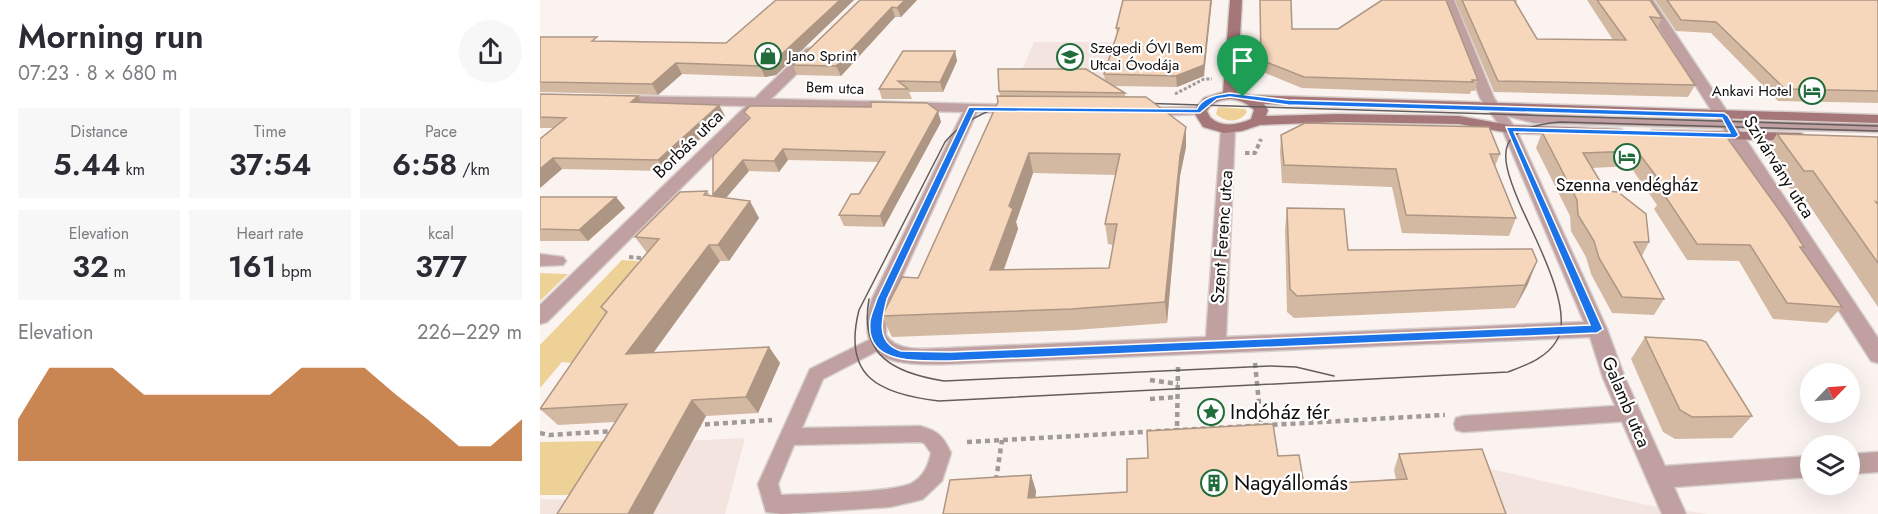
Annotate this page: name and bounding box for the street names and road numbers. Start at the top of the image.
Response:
street label: Bem utca [806,76,864,100]
street label: Borbás utca [647,104,729,184]
street label: Szivárvány utca [1737,111,1821,223]
street label: Szent Ferenc utca [1204,169,1240,305]
street label: Galamb utca [1595,353,1657,451]

